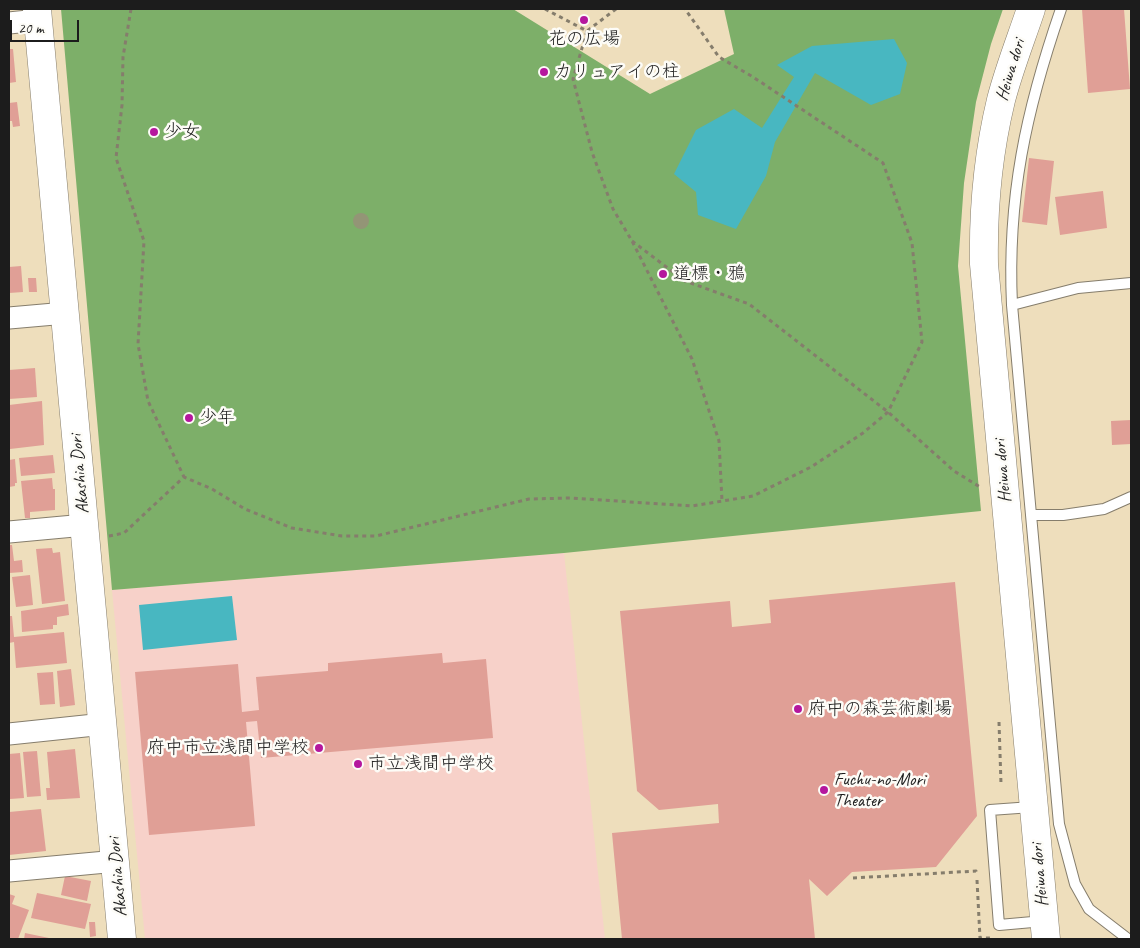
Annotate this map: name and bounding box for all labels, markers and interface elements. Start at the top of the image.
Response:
scale bar [12,10,81,42]
marker: 花の広場 [578,14,590,26]
text: 20 m [18,19,44,38]
place label: 花の広場 [548,28,620,50]
street label: Heiwa dori [991,36,1031,104]
place label: カリュアイの柱 [554,61,680,83]
marker: カリュアイの柱 [538,66,550,78]
place label: 少女 [164,121,200,143]
marker: 少女 [148,126,160,138]
place label: 道標・鴉 [673,263,745,285]
marker: 道標・鴉 [657,268,669,280]
place label: 少年 [199,407,235,429]
marker: 少年 [183,412,195,424]
street label: Akashia Dori [66,433,94,515]
street label: Heiwa dori [989,438,1017,504]
place label: 府中の森芸術劇場 [808,698,952,720]
marker: 府中の森芸術劇場 [792,703,804,715]
place label: 府中市立浅間中学校 [147,737,309,759]
marker: 府中市立浅間中学校 [313,742,325,754]
place label: 市立浅間中学校 [368,753,494,775]
marker: 市立浅間中学校 [352,758,364,770]
place label: Fuchu-no-Mori Theater [834,769,925,812]
marker: Fuchu-no-Mori Theater [818,784,830,796]
street label: Akashia Dori [104,836,132,918]
street label: Heiwa dori [1026,842,1054,908]

